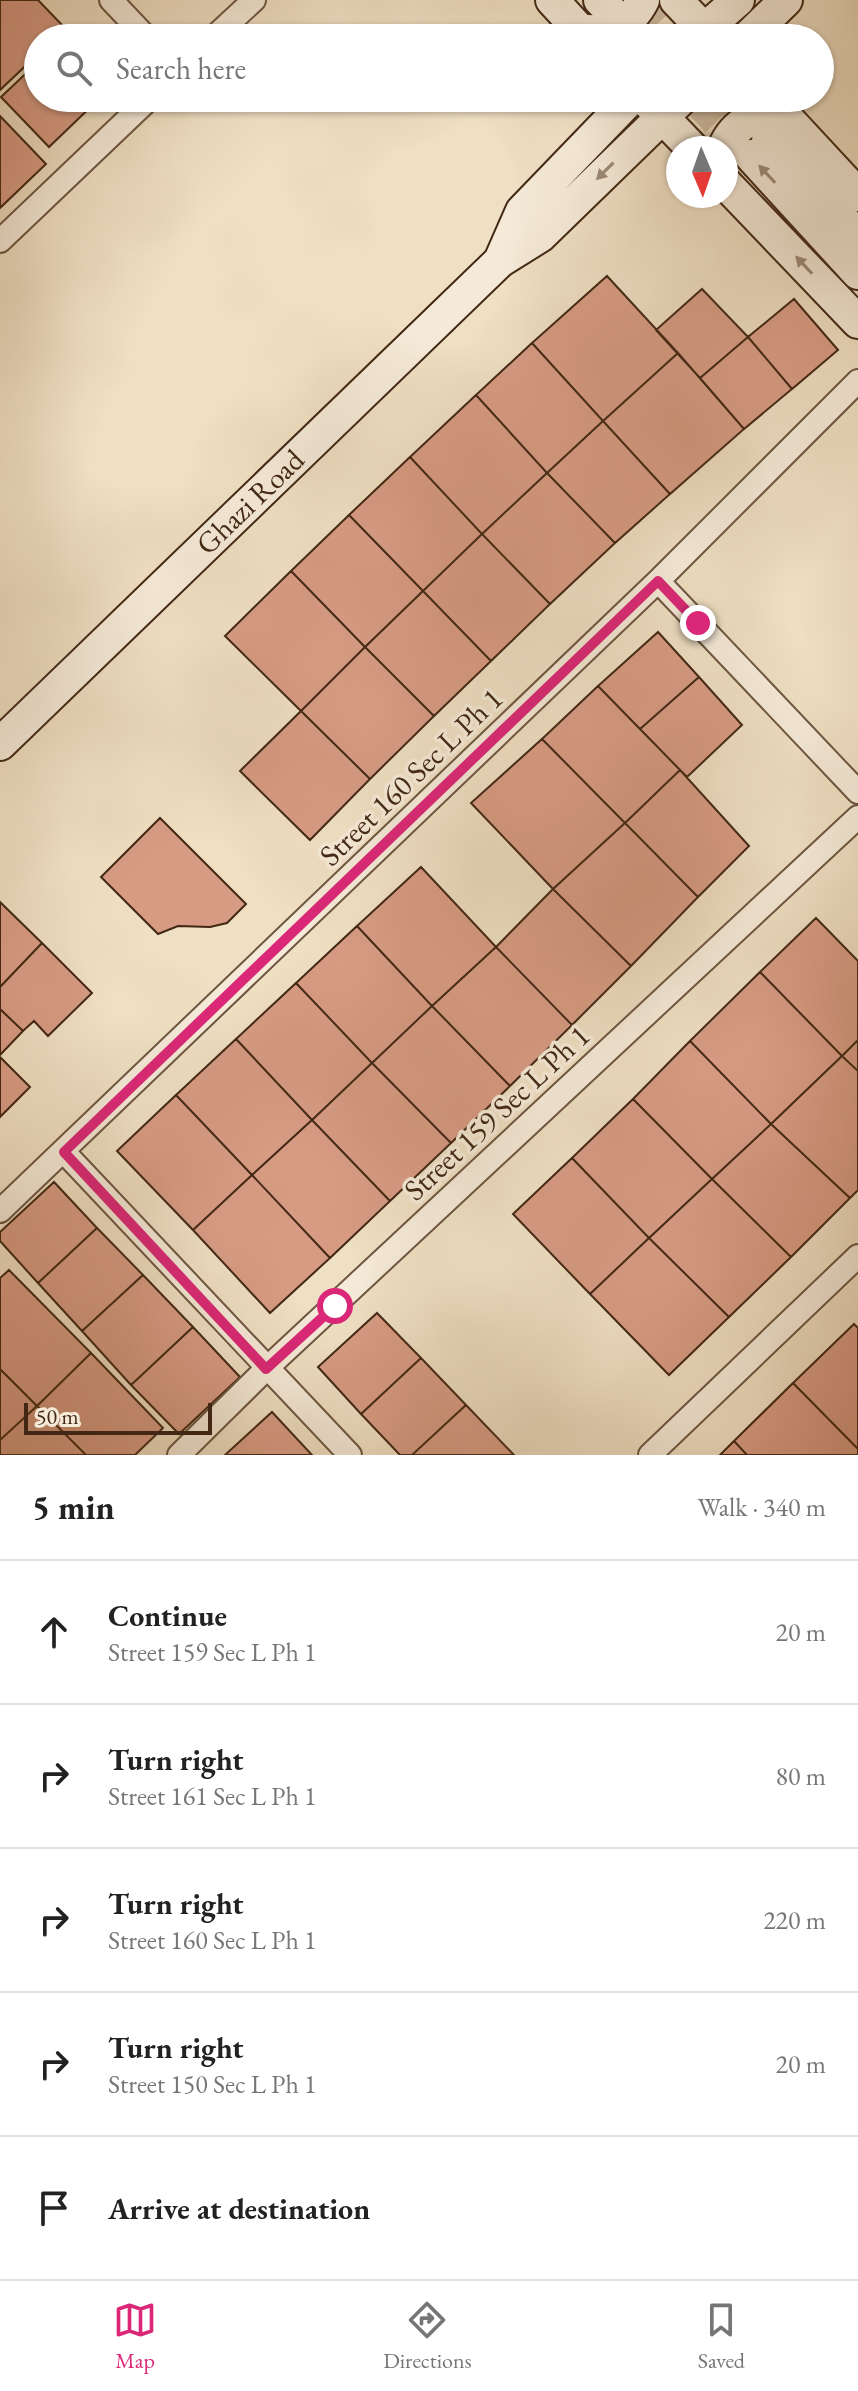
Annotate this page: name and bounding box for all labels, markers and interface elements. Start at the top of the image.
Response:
search box [24,24,834,112]
icon: search [52,46,96,90]
text: Search here [116,49,246,88]
north arrow [666,136,738,208]
one-way arrow [597,161,615,180]
one-way arrow [759,165,777,184]
one-way arrow [796,256,814,275]
street label: Ghazi Road [187,440,313,563]
route end [680,605,716,641]
street label: Street 160 Sec L Ph 1 [311,679,511,874]
street label: Street 159 Sec L Ph 1 [395,1016,598,1209]
route start [317,1288,353,1324]
scale bar [24,1399,212,1435]
text: 50 m [36,1402,79,1431]
text: 5 min [32,1485,115,1529]
text: Walk · 340 m [698,1490,826,1524]
text: Continue [108,1596,227,1635]
icon: ahead [32,1610,76,1654]
text: 20 m [776,1615,826,1649]
text: Street 159 Sec L Ph 1 [108,1635,317,1669]
text: Turn right [108,1740,244,1779]
icon: right [32,1754,76,1798]
text: 80 m [776,1759,826,1793]
text: Street 161 Sec L Ph 1 [108,1779,317,1813]
text: Turn right [108,1884,244,1923]
icon: right [32,1898,76,1942]
text: 220 m [763,1903,826,1937]
text: Street 160 Sec L Ph 1 [108,1923,317,1957]
text: Turn right [108,2028,244,2067]
icon: right [32,2042,76,2086]
text: 20 m [776,2047,826,2081]
text: Street 150 Sec L Ph 1 [108,2067,317,2101]
icon: arrive [32,2186,76,2230]
text: Arrive at destination [108,2189,370,2228]
tab: Map [113,2298,157,2375]
tab: Directions [383,2298,472,2375]
tab: Saved [698,2298,745,2375]

